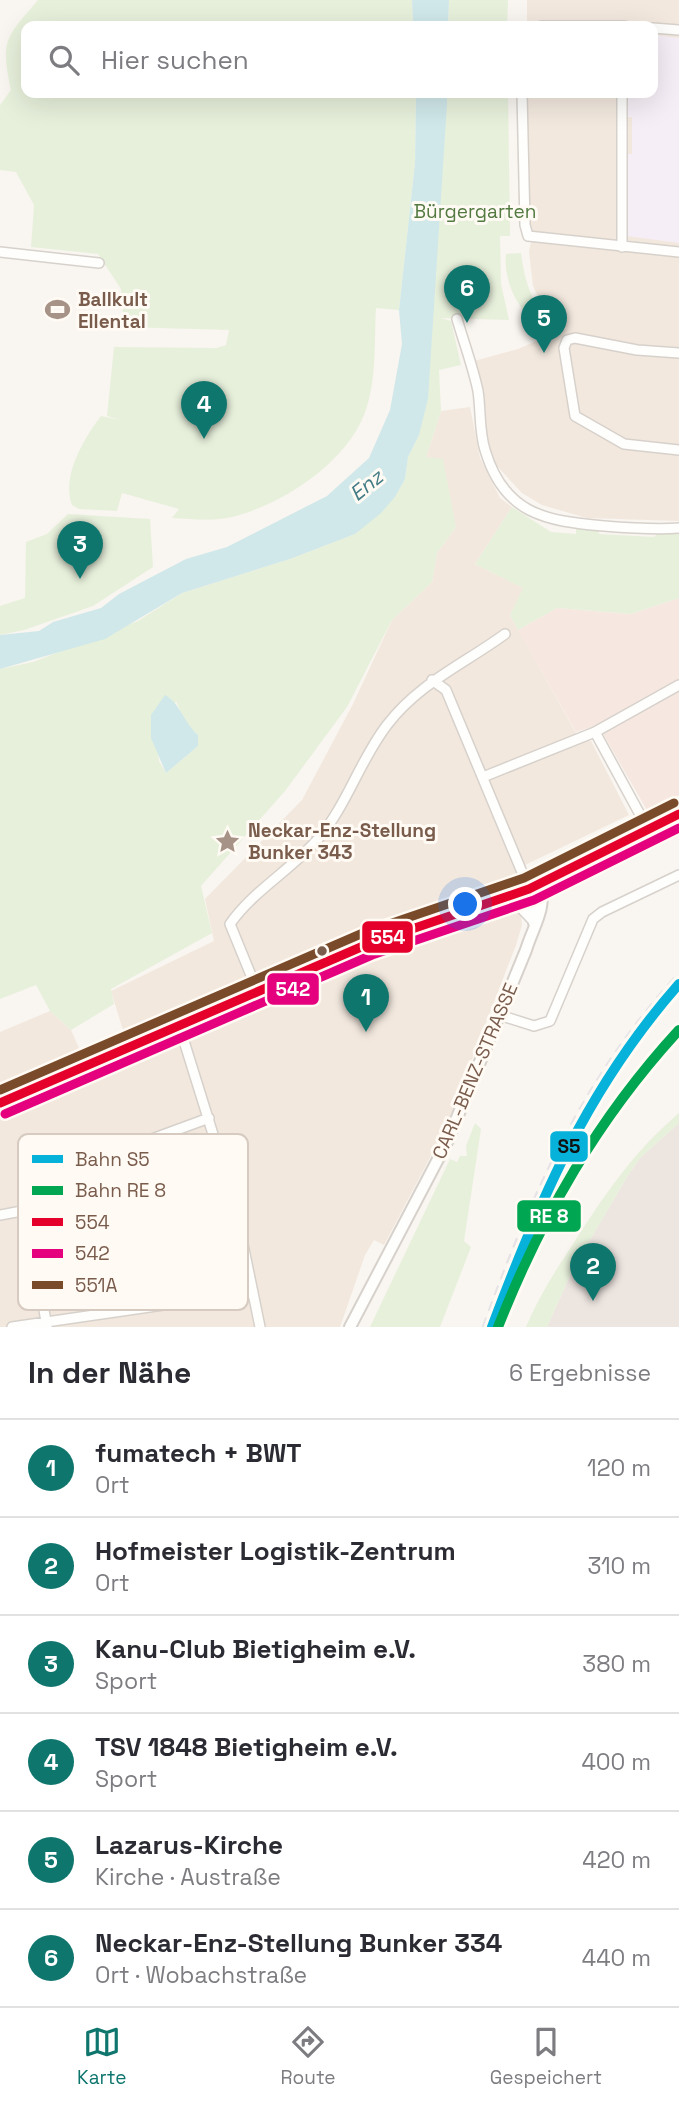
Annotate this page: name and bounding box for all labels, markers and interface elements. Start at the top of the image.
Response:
search box [21,21,658,98]
icon: search [45,41,83,79]
text: Hier suchen [101,43,249,77]
park label: Bürgergarten [414,199,536,224]
pin: 6 [444,265,490,323]
place label: Ballkult Ellental [78,287,148,334]
pin: 5 [521,295,567,353]
sports icon: Ballkult Ellental [44,296,72,324]
pin: 4 [181,381,227,439]
water label: Enz [344,462,390,507]
pin: 3 [57,521,103,579]
place label: Neckar-Enz-Stellung Bunker 343 [248,818,436,865]
place icon: Neckar-Enz-Stellung Bunker 343 [214,827,242,855]
your location [448,887,482,921]
line badge: 554 [361,920,414,954]
text: 554 [371,925,405,950]
unlabelled marker [315,944,329,958]
line badge: 542 [266,972,320,1006]
pin: 1 [343,974,389,1032]
text: 542 [276,977,310,1002]
street label: CARL-BENZ-STRASSE [427,979,523,1163]
line badge: S5 [549,1130,589,1163]
legend [18,1134,248,1310]
text: S5 [558,1134,580,1159]
text: Bahn S5 [75,1147,150,1172]
text: Bahn RE 8 [75,1178,166,1203]
line badge: RE 8 [516,1199,582,1233]
text: RE 8 [530,1204,568,1229]
text: 554 [75,1210,110,1235]
text: 542 [75,1241,110,1266]
pin: 2 [570,1243,616,1301]
text: 551A [75,1273,117,1298]
text: In der Nähe [28,1353,191,1392]
text: 6 Ergebnisse [509,1358,651,1388]
text: fumatech + BWT [95,1436,302,1470]
text: 1 [46,1453,56,1483]
text: 120 m [587,1453,651,1483]
text: Ort [95,1470,130,1500]
text: Hofmeister Logistik-Zentrum [95,1534,456,1568]
text: 2 [44,1551,58,1581]
text: 310 m [587,1551,651,1581]
text: Ort [95,1568,130,1598]
text: Kanu-Club Bietigheim e.V. [95,1632,416,1666]
text: 3 [44,1649,58,1679]
text: 380 m [582,1649,651,1679]
text: Sport [95,1666,157,1696]
text: TSV 1848 Bietigheim e.V. [95,1730,398,1764]
text: 4 [44,1747,58,1777]
text: 400 m [581,1747,651,1777]
text: Sport [95,1764,157,1794]
text: Lazarus-Kirche [95,1828,283,1862]
text: 5 [44,1845,58,1875]
text: 420 m [582,1845,651,1875]
text: Kirche · Austraße [95,1862,281,1892]
text: Neckar-Enz-Stellung Bunker 334 [95,1926,502,1960]
text: 6 [44,1943,58,1973]
text: 440 m [582,1943,651,1973]
text: Ort · Wobachstraße [95,1960,307,1990]
tab: Karte [77,2023,126,2090]
tab: Route [281,2023,336,2090]
tab: Gespeichert [490,2023,602,2090]

